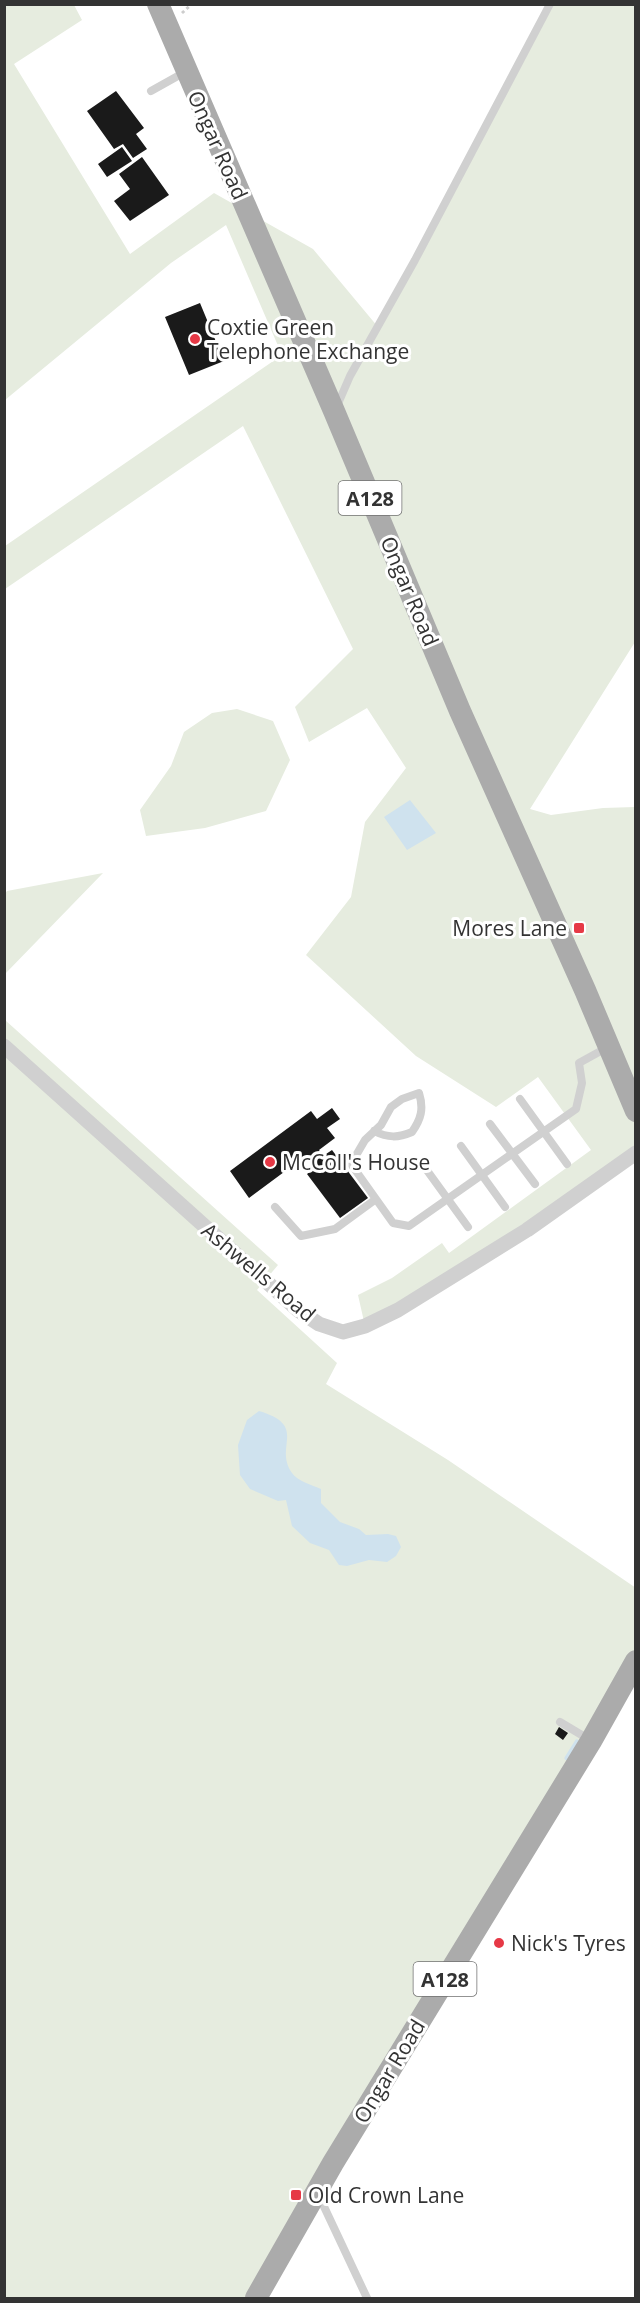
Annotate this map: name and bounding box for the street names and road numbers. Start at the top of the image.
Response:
street label: Ongar Road [182,86,254,204]
road number: A128 [338,481,401,515]
street label: Ongar Road [374,532,446,650]
street label: Ashwells Road [196,1216,322,1328]
road number: A128 [414,1962,476,1996]
street label: Ongar Road [347,2014,431,2128]

